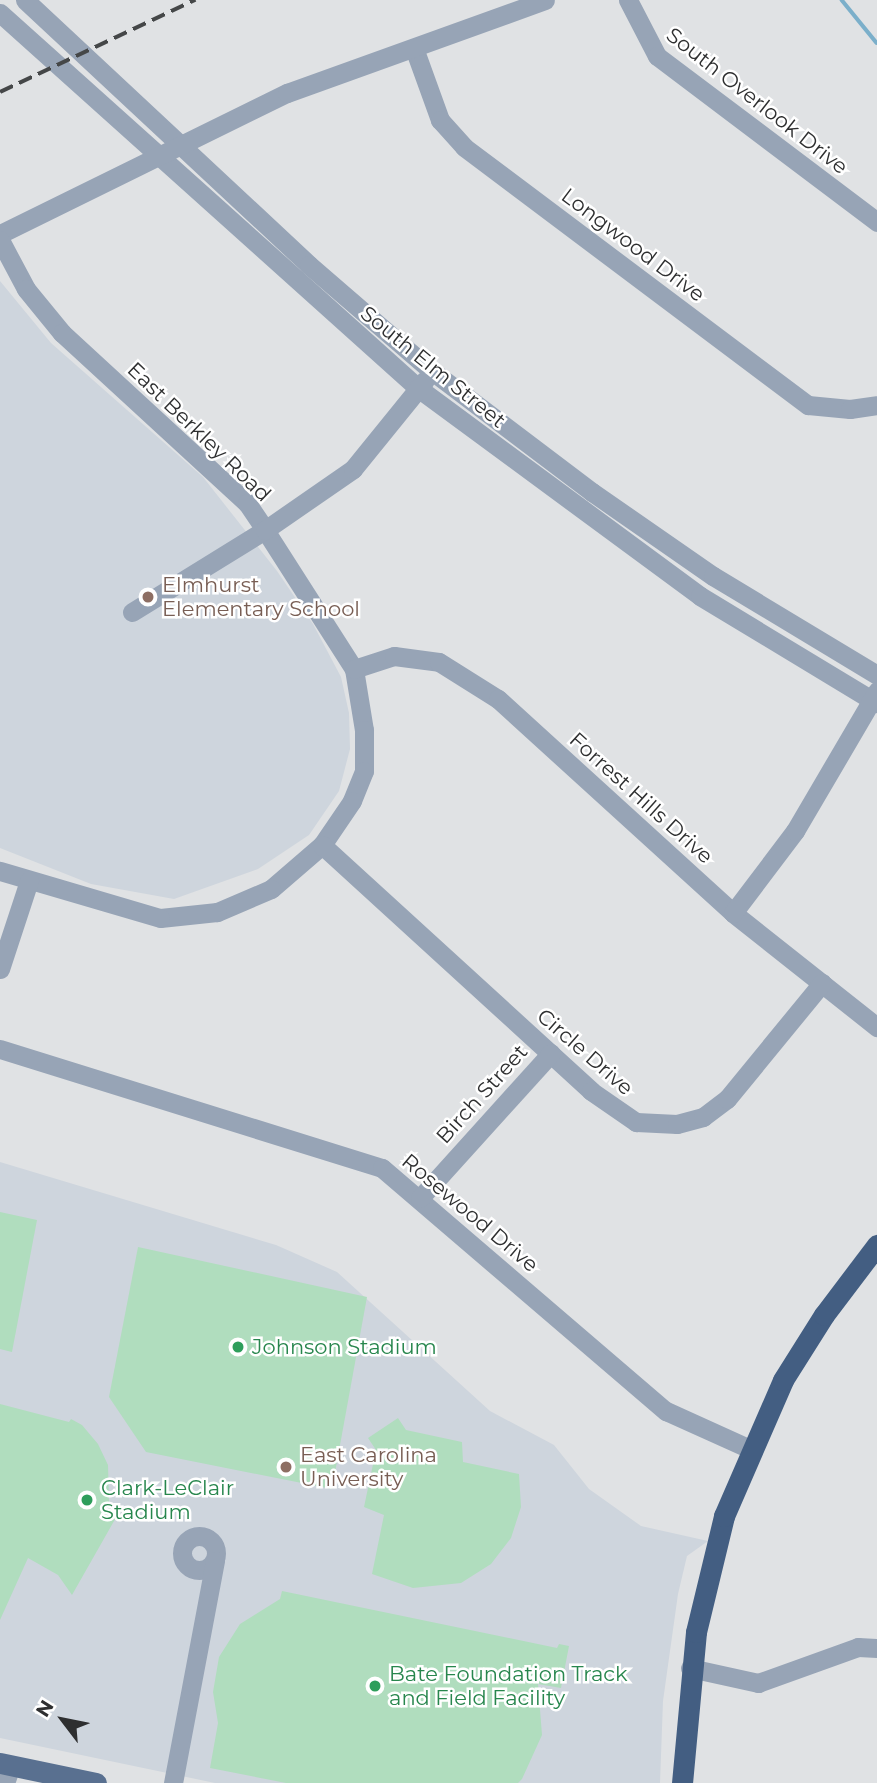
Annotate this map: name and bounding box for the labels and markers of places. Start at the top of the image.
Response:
place label: Elmhurst Elementary School [162,572,360,622]
marker: Elmhurst Elementary School [140,589,156,605]
place label: Johnson Stadium [252,1334,437,1360]
marker: Johnson Stadium [230,1339,246,1355]
place label: East Carolina University [300,1442,437,1492]
marker: East Carolina University [278,1459,294,1475]
place label: Clark-LeClair Stadium [101,1475,234,1525]
marker: Clark-LeClair Stadium [79,1492,95,1508]
place label: Bate Foundation Track and Field Facility [389,1661,628,1711]
marker: Bate Foundation Track and Field Facility [367,1678,383,1694]

